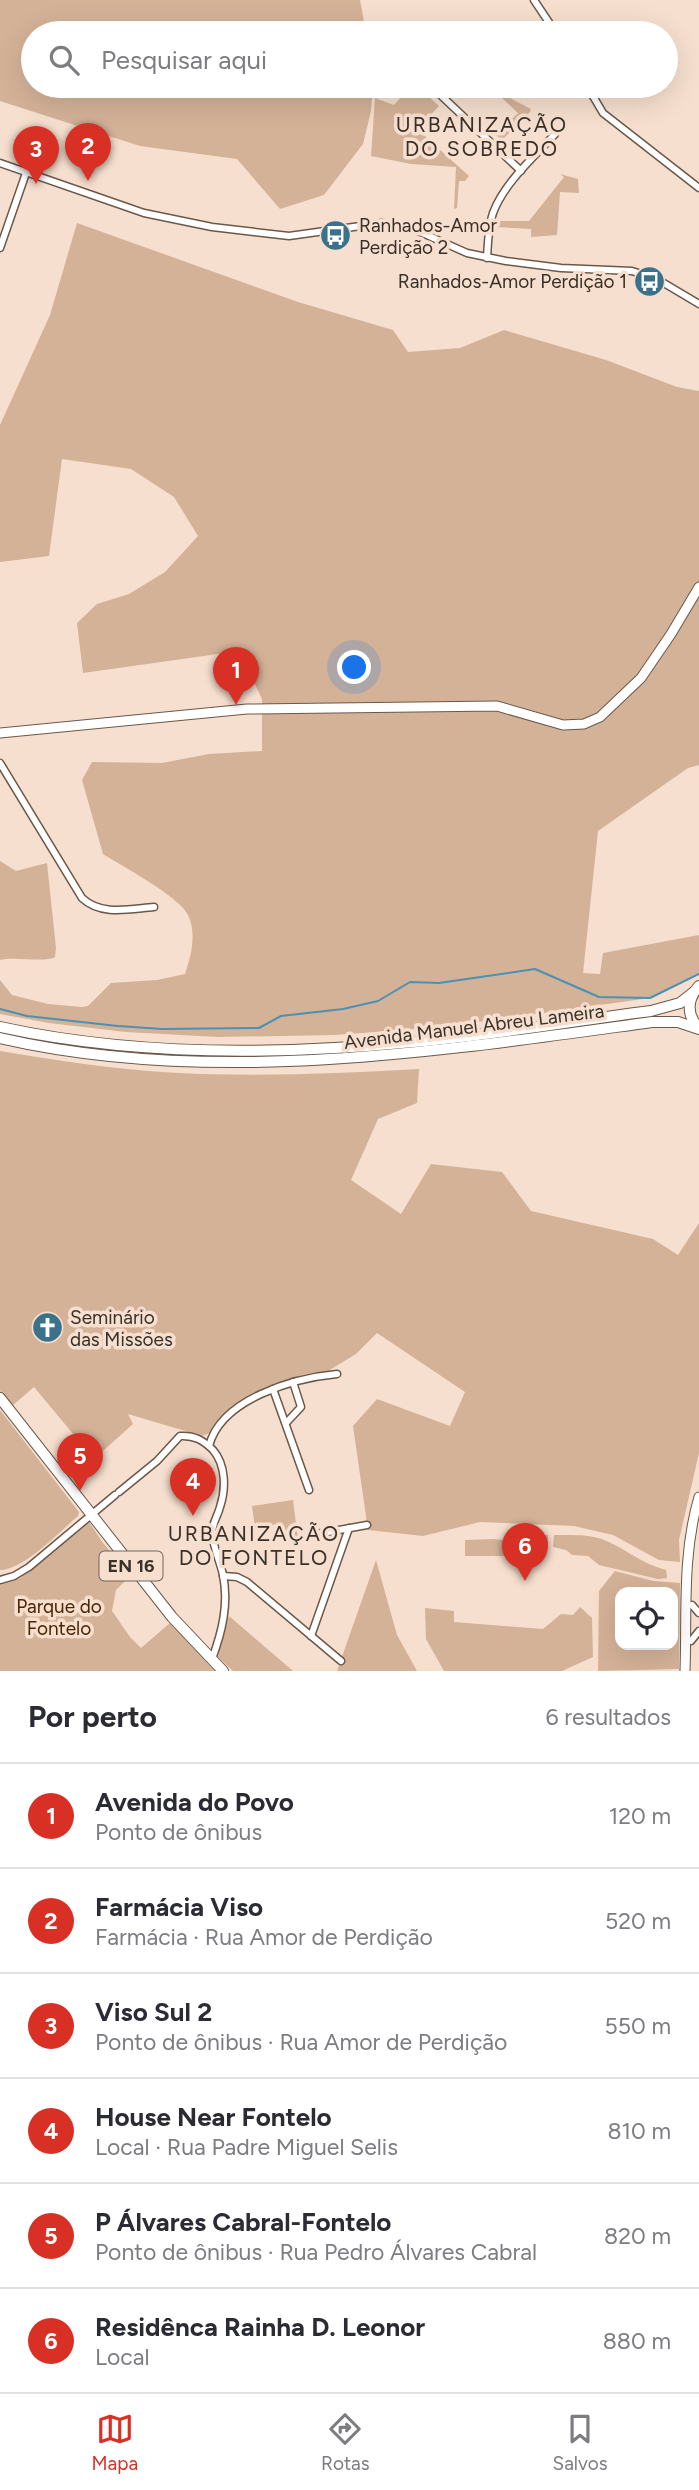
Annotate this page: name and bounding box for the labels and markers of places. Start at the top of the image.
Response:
pin: 2 [65,123,111,181]
pin: 3 [13,126,59,184]
place label: Ranhados-Amor Perdição 2 [359,214,497,259]
bus stop icon: Ranhados-Amor Perdição 2 [319,219,353,253]
bus stop icon: Ranhados-Amor Perdição 1 [633,264,667,298]
place label: Ranhados-Amor Perdição 1 [398,270,627,293]
pin: 1 [213,647,259,705]
place label: Seminário das Missões [70,1306,173,1351]
church icon: Seminário das Missões [30,1311,64,1345]
pin: 5 [57,1433,103,1491]
pin: 4 [170,1458,216,1516]
pin: 6 [502,1523,548,1581]

